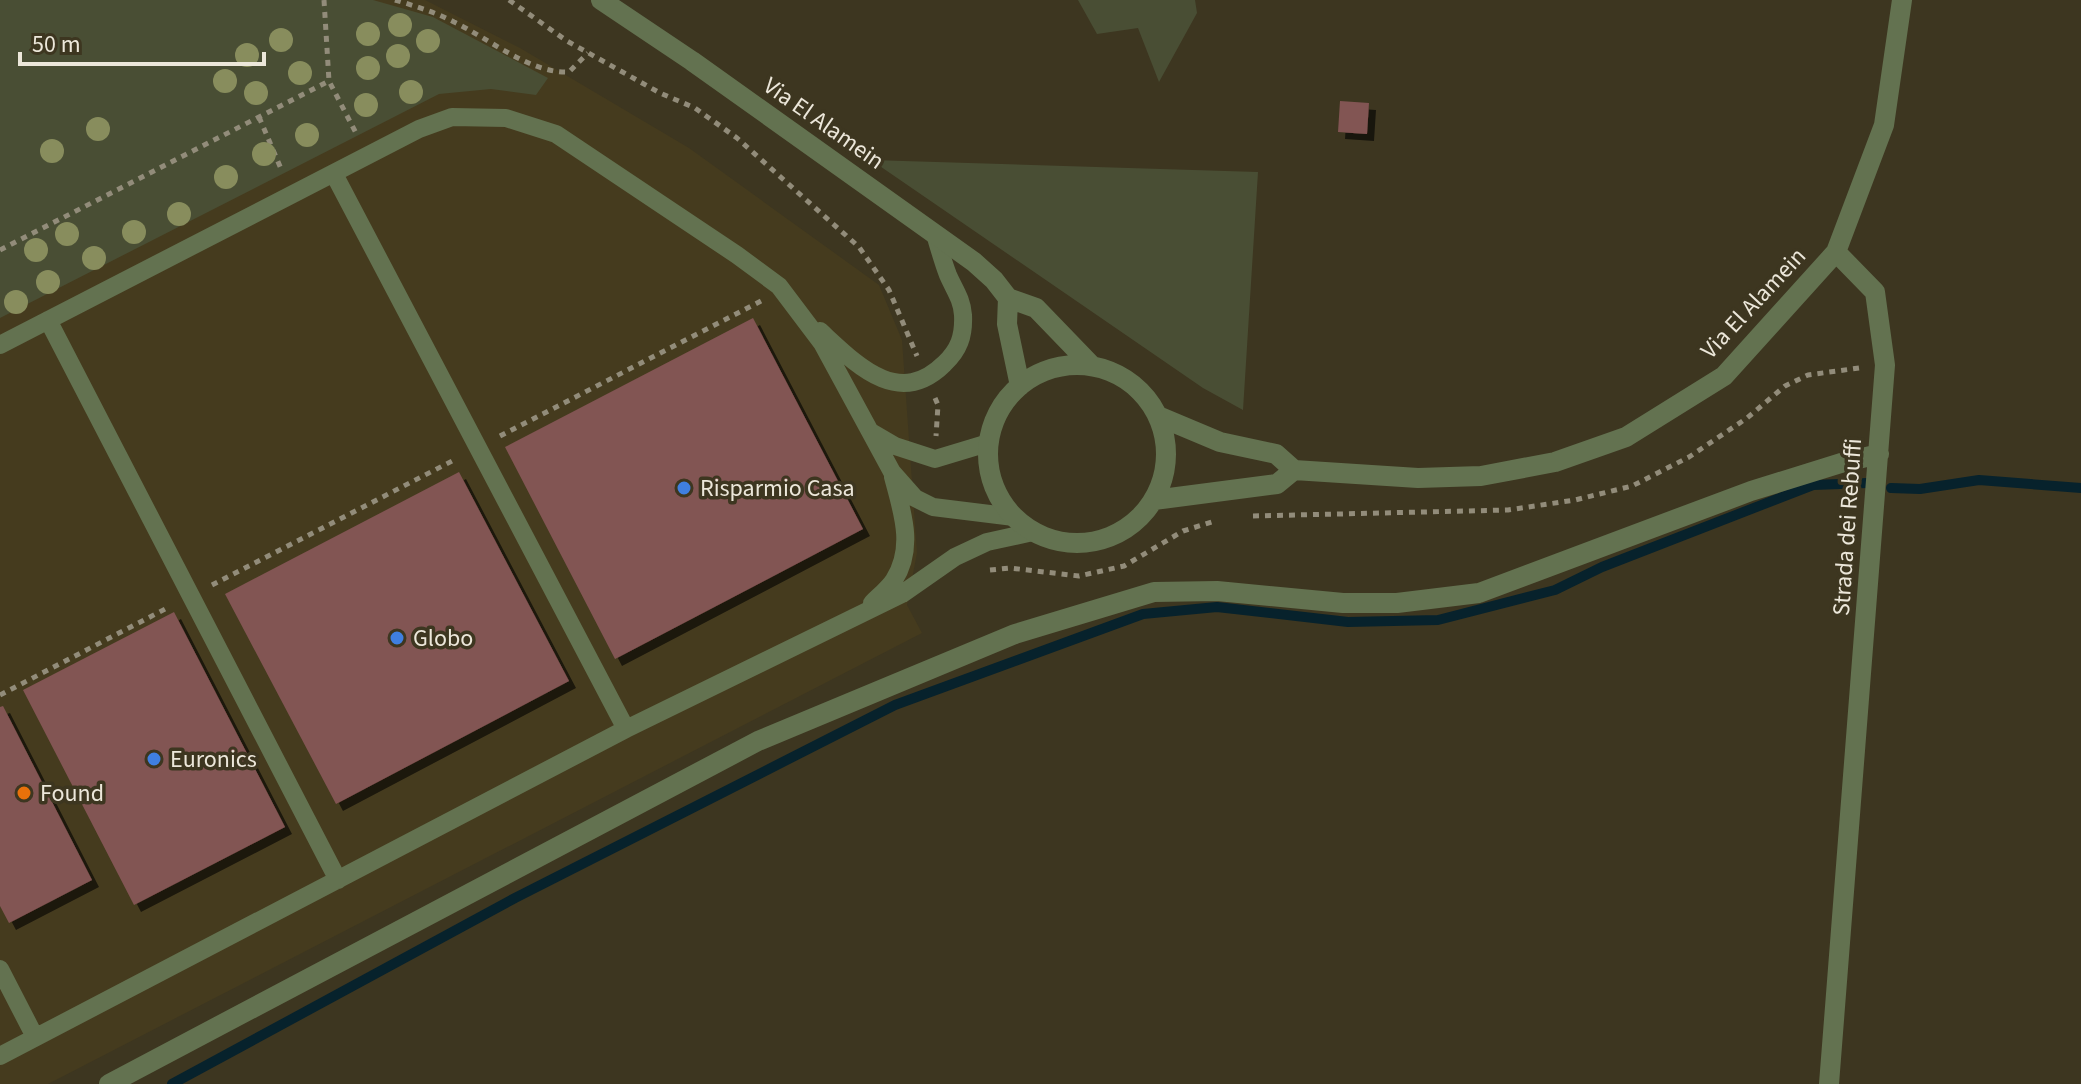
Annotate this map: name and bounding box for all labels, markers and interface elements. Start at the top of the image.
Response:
scale bar [20,16,264,66]
text: 50 m [32,27,81,62]
street label: Via El Alamein [756,69,891,178]
street label: Via El Alamein [1693,240,1814,367]
street label: Strada dei Rebuffi [1824,437,1871,617]
place label: Risparmio Casa [700,471,855,506]
marker: Risparmio Casa [675,479,693,497]
place label: Globo [413,621,473,656]
marker: Globo [388,629,406,647]
place label: Euronics [170,742,257,777]
marker: Euronics [145,750,163,768]
place label: Found [40,776,104,811]
marker: Found [15,784,33,802]

